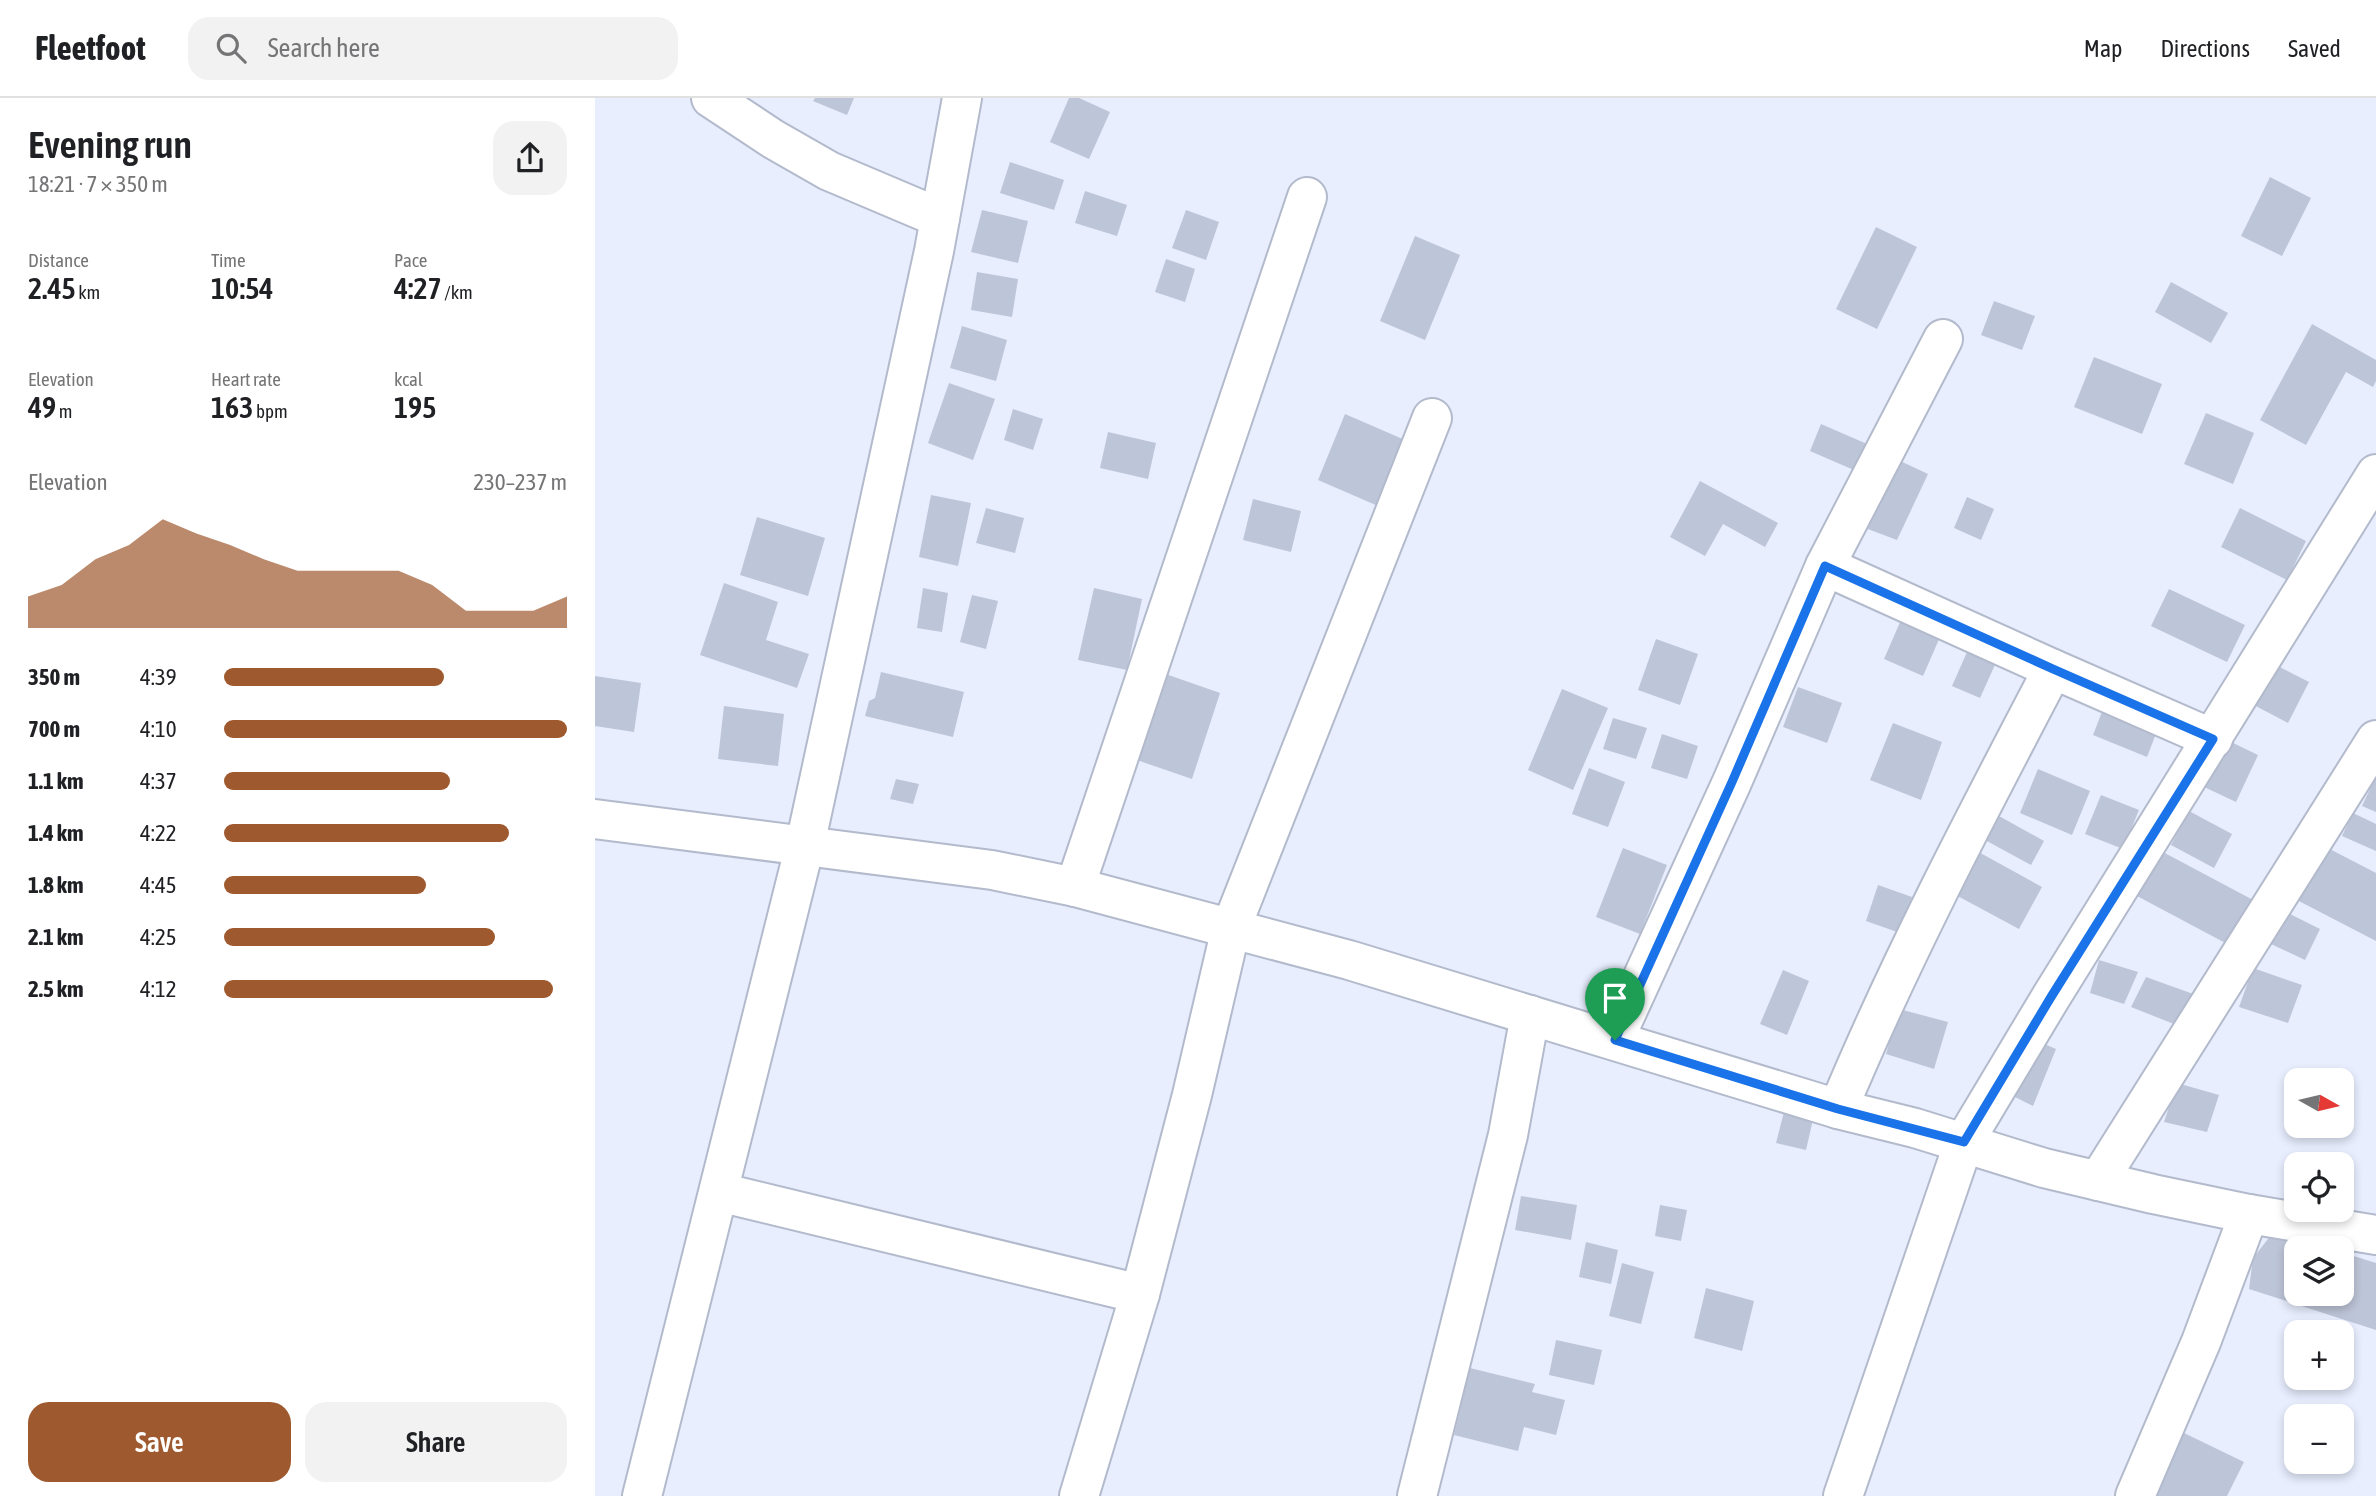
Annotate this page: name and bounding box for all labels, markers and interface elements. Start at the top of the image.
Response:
search box [188,17,678,80]
text: Fleetfoot [35,29,146,67]
icon: search [212,29,250,67]
text: Search here [268,33,380,63]
text: Map [2084,35,2122,62]
text: Directions [2160,35,2250,62]
text: Saved [2288,35,2341,62]
button: share [493,121,567,195]
text: Evening run [28,123,192,166]
text: 18:21 · 7 × 350 m [28,171,168,197]
text: Distance [28,249,89,271]
text: Time [211,249,246,271]
text: Pace [394,249,427,271]
text: 2.45 [28,271,76,305]
text: 10:54 [211,271,273,305]
text: 4:27 [394,271,442,305]
text: km [76,281,100,303]
text: /km [442,281,473,303]
text: Elevation [28,368,94,390]
text: Heart rate [211,368,281,390]
text: kcal [394,368,423,390]
text: 49 [28,390,56,424]
text: 163 [211,390,253,424]
text: 195 [394,390,436,424]
text: m [56,400,73,422]
text: bpm [253,400,288,422]
text: Elevation [28,469,108,495]
text: 230–237 m [473,469,567,495]
text: 350 m [28,664,80,690]
text: 4:39 [140,664,177,690]
text: 700 m [28,716,80,742]
text: 4:10 [140,716,177,742]
text: 1.1 km [28,768,84,794]
text: 4:37 [140,768,177,794]
text: 1.4 km [28,820,84,846]
text: 4:22 [140,820,177,846]
text: 1.8 km [28,872,84,898]
text: 4:45 [140,872,177,898]
text: 2.1 km [28,924,84,950]
text: 4:25 [140,924,177,950]
pin [1585,968,1645,1040]
text: 2.5 km [28,976,84,1002]
text: 4:12 [140,976,177,1002]
icon: arrive [1596,979,1634,1017]
north arrow [2284,1068,2354,1138]
map controls [2284,1068,2354,1474]
button: locate [2284,1152,2354,1222]
button: layers [2284,1236,2354,1306]
button: + [2284,1320,2354,1390]
button: Save [28,1402,291,1482]
button: Share [305,1402,567,1482]
button: − [2284,1404,2354,1474]

